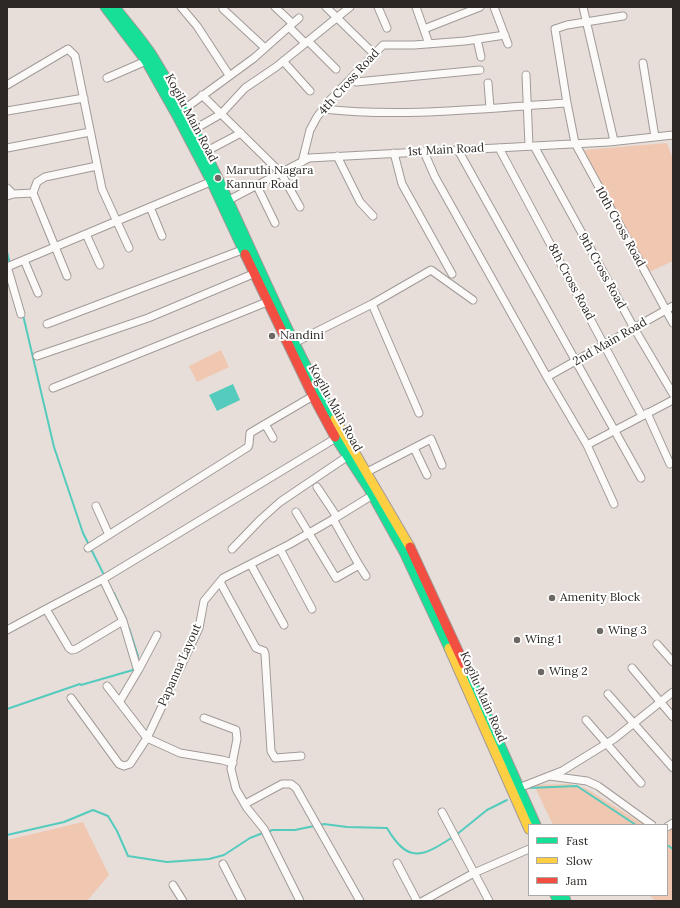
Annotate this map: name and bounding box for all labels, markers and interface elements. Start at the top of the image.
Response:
street label: 4th Cross Road [316,46,382,118]
street label: Kogilu Main Road [162,71,220,165]
street label: 1st Main Road [407,141,485,159]
place label: Maruthi Nagara Kannur Road [226,164,313,192]
marker: Maruthi Nagara Kannur Road [213,173,223,183]
street label: 10th Cross Road [592,184,648,270]
street label: 9th Cross Road [575,231,629,311]
street label: 8th Cross Road [545,241,597,323]
street label: 2nd Main Road [570,315,650,369]
place label: Nandini [280,329,324,343]
marker: Nandini [267,331,277,341]
street label: Kogilu Main Road [305,362,365,454]
place label: Amenity Block [560,591,640,605]
marker: Amenity Block [547,593,557,603]
street label: Papanna Layout [155,621,205,709]
place label: Wing 3 [608,624,647,638]
marker: Wing 3 [595,626,605,636]
place label: Wing 1 [525,633,562,647]
marker: Wing 1 [512,635,522,645]
street label: Kogilu Main Road [457,649,509,745]
place label: Wing 2 [549,665,588,679]
marker: Wing 2 [536,667,546,677]
legend [528,824,668,896]
text: Fast [566,833,589,848]
text: Slow [566,853,593,868]
text: Jam [566,873,587,888]

